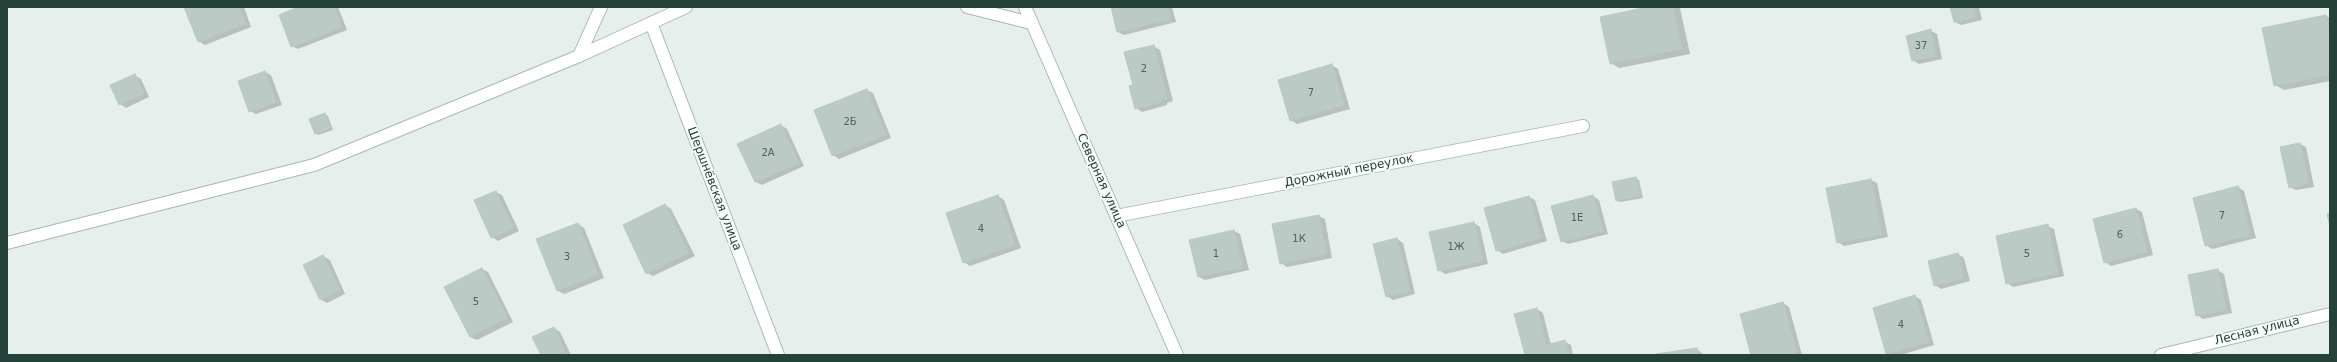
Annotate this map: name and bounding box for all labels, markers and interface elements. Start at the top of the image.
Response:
house number: 37 [1915,40,1927,52]
house number: 2 [1141,63,1147,75]
house number: 7 [1308,87,1314,99]
house number: 2Б [843,116,857,128]
street label: Шершнёвская улица [684,125,744,253]
street label: Северная улица [1074,131,1128,231]
house number: 2А [761,147,775,159]
street label: Дорожный переулок [1283,151,1415,191]
house number: 7 [2219,210,2225,222]
house number: 1Е [1571,212,1583,224]
house number: 4 [978,223,984,235]
house number: 6 [2117,229,2123,241]
house number: 1К [1292,233,1306,245]
house number: 1Ж [1447,241,1465,253]
house number: 1 [1213,248,1219,260]
house number: 5 [2024,248,2030,260]
house number: 3 [564,251,570,263]
house number: 5 [473,296,479,308]
street label: Лесная улица [2213,313,2301,349]
house number: 4 [1898,319,1904,331]

